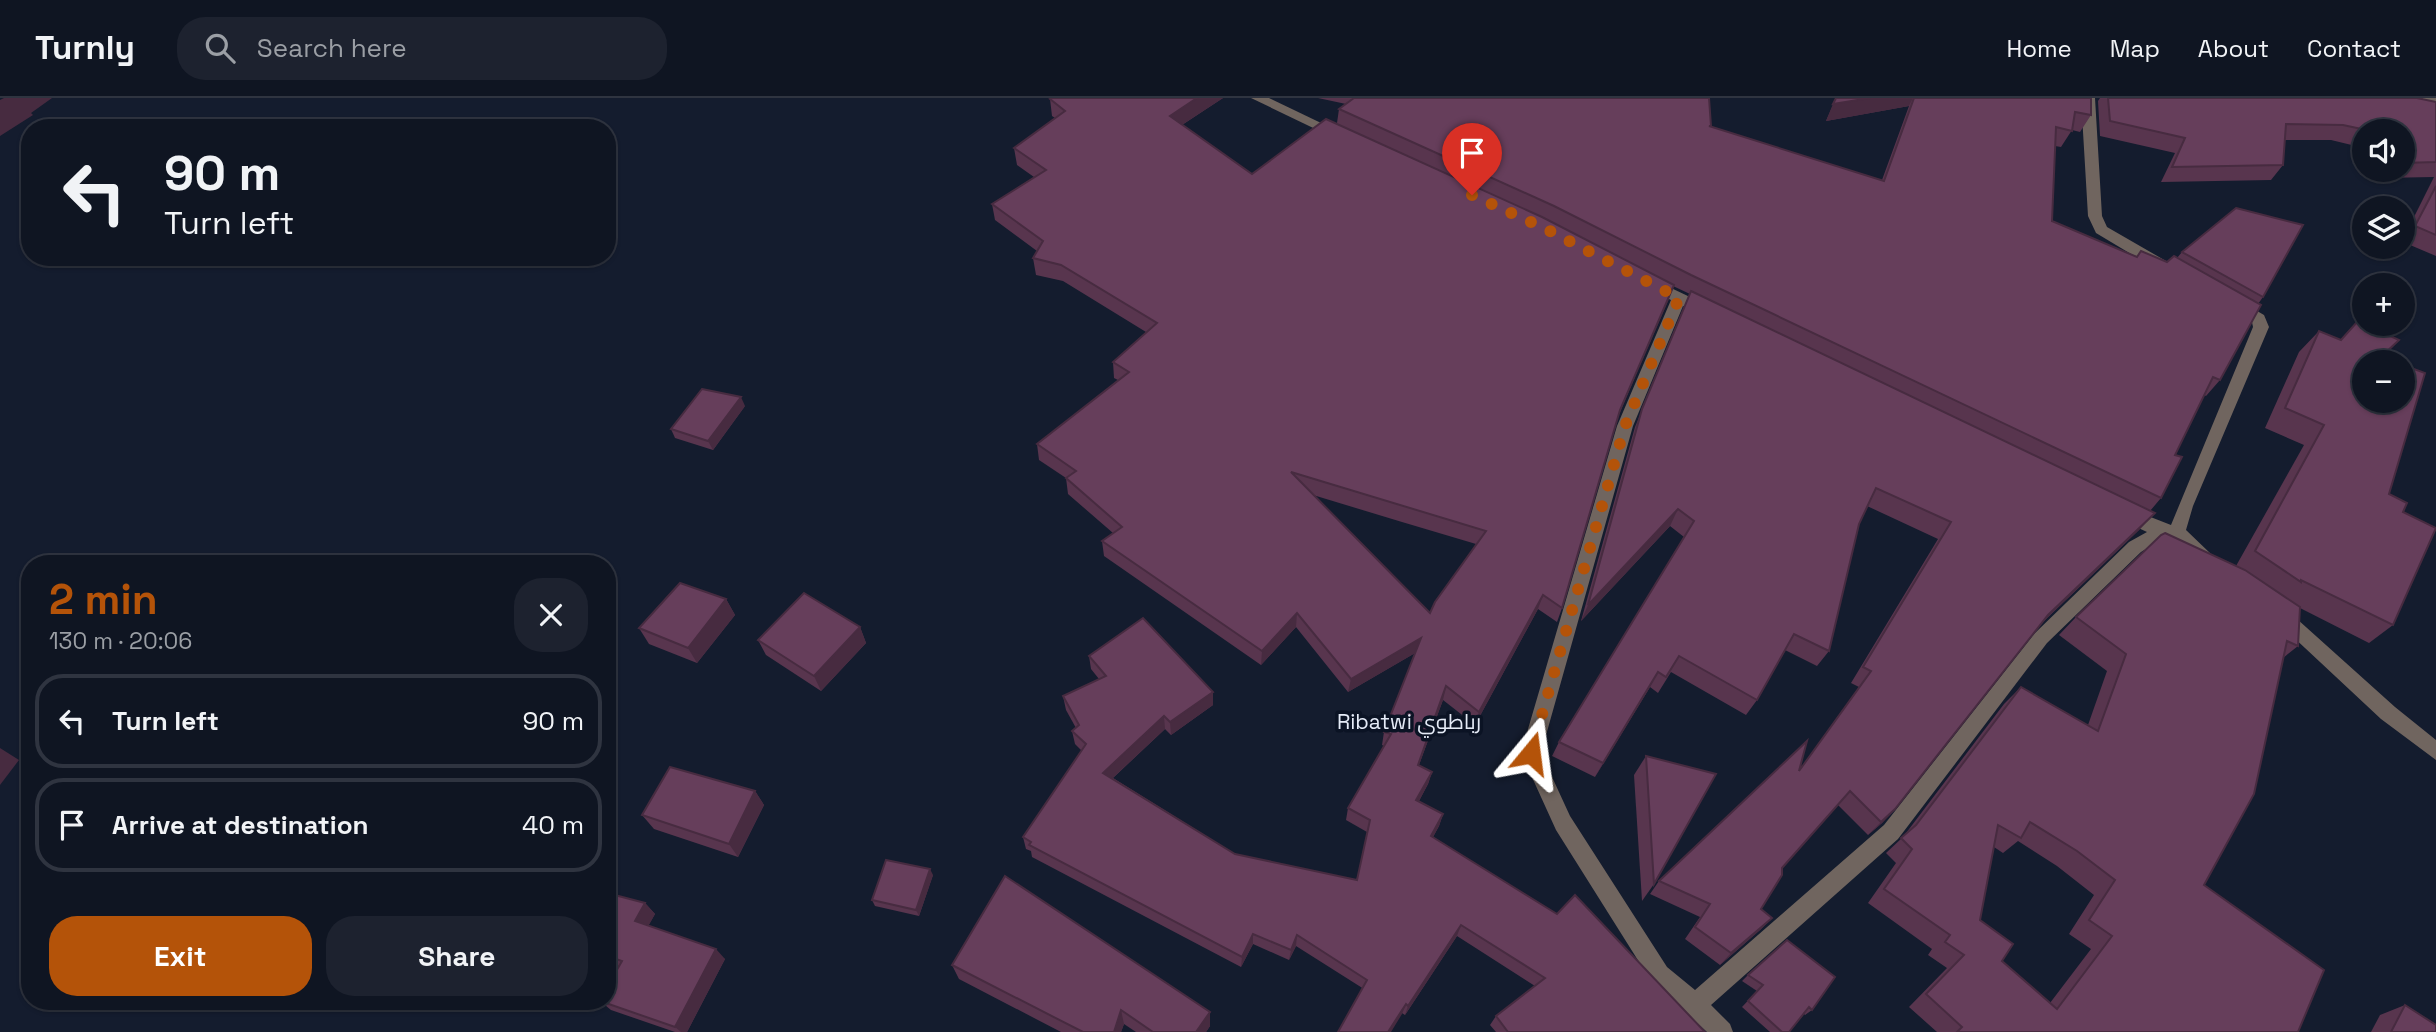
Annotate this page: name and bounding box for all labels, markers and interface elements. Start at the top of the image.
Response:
search box [177,17,667,80]
text: Turnly [35,27,135,69]
icon: search [201,29,239,67]
text: Search here [257,31,407,65]
text: Home [2006,33,2072,64]
text: Map [2110,33,2160,64]
text: About [2198,33,2269,64]
text: Contact [2307,33,2401,64]
map controls [2352,119,2415,413]
button: sound [2352,119,2415,182]
pin [1442,123,1502,195]
icon: arrive [1453,134,1491,172]
text: 90 m [164,142,280,204]
icon: left [49,147,140,238]
button: layers [2352,196,2415,259]
text: Turn left [164,203,294,243]
button: + [2352,273,2415,336]
button: − [2352,350,2415,413]
text: 2 min [49,573,158,626]
button: close [514,578,588,652]
text: 130 m · 20:06 [49,626,192,656]
icon: left [53,702,91,740]
text: Turn left [112,704,219,738]
text: 90 m [522,704,584,738]
district label: Ribatwi رباطوي [1337,708,1481,738]
position arrow [1494,716,1568,790]
icon: arrive [53,806,91,844]
text: Arrive at destination [112,808,369,842]
text: 40 m [522,808,584,842]
button: Exit [49,916,312,996]
button: Share [326,916,588,996]

